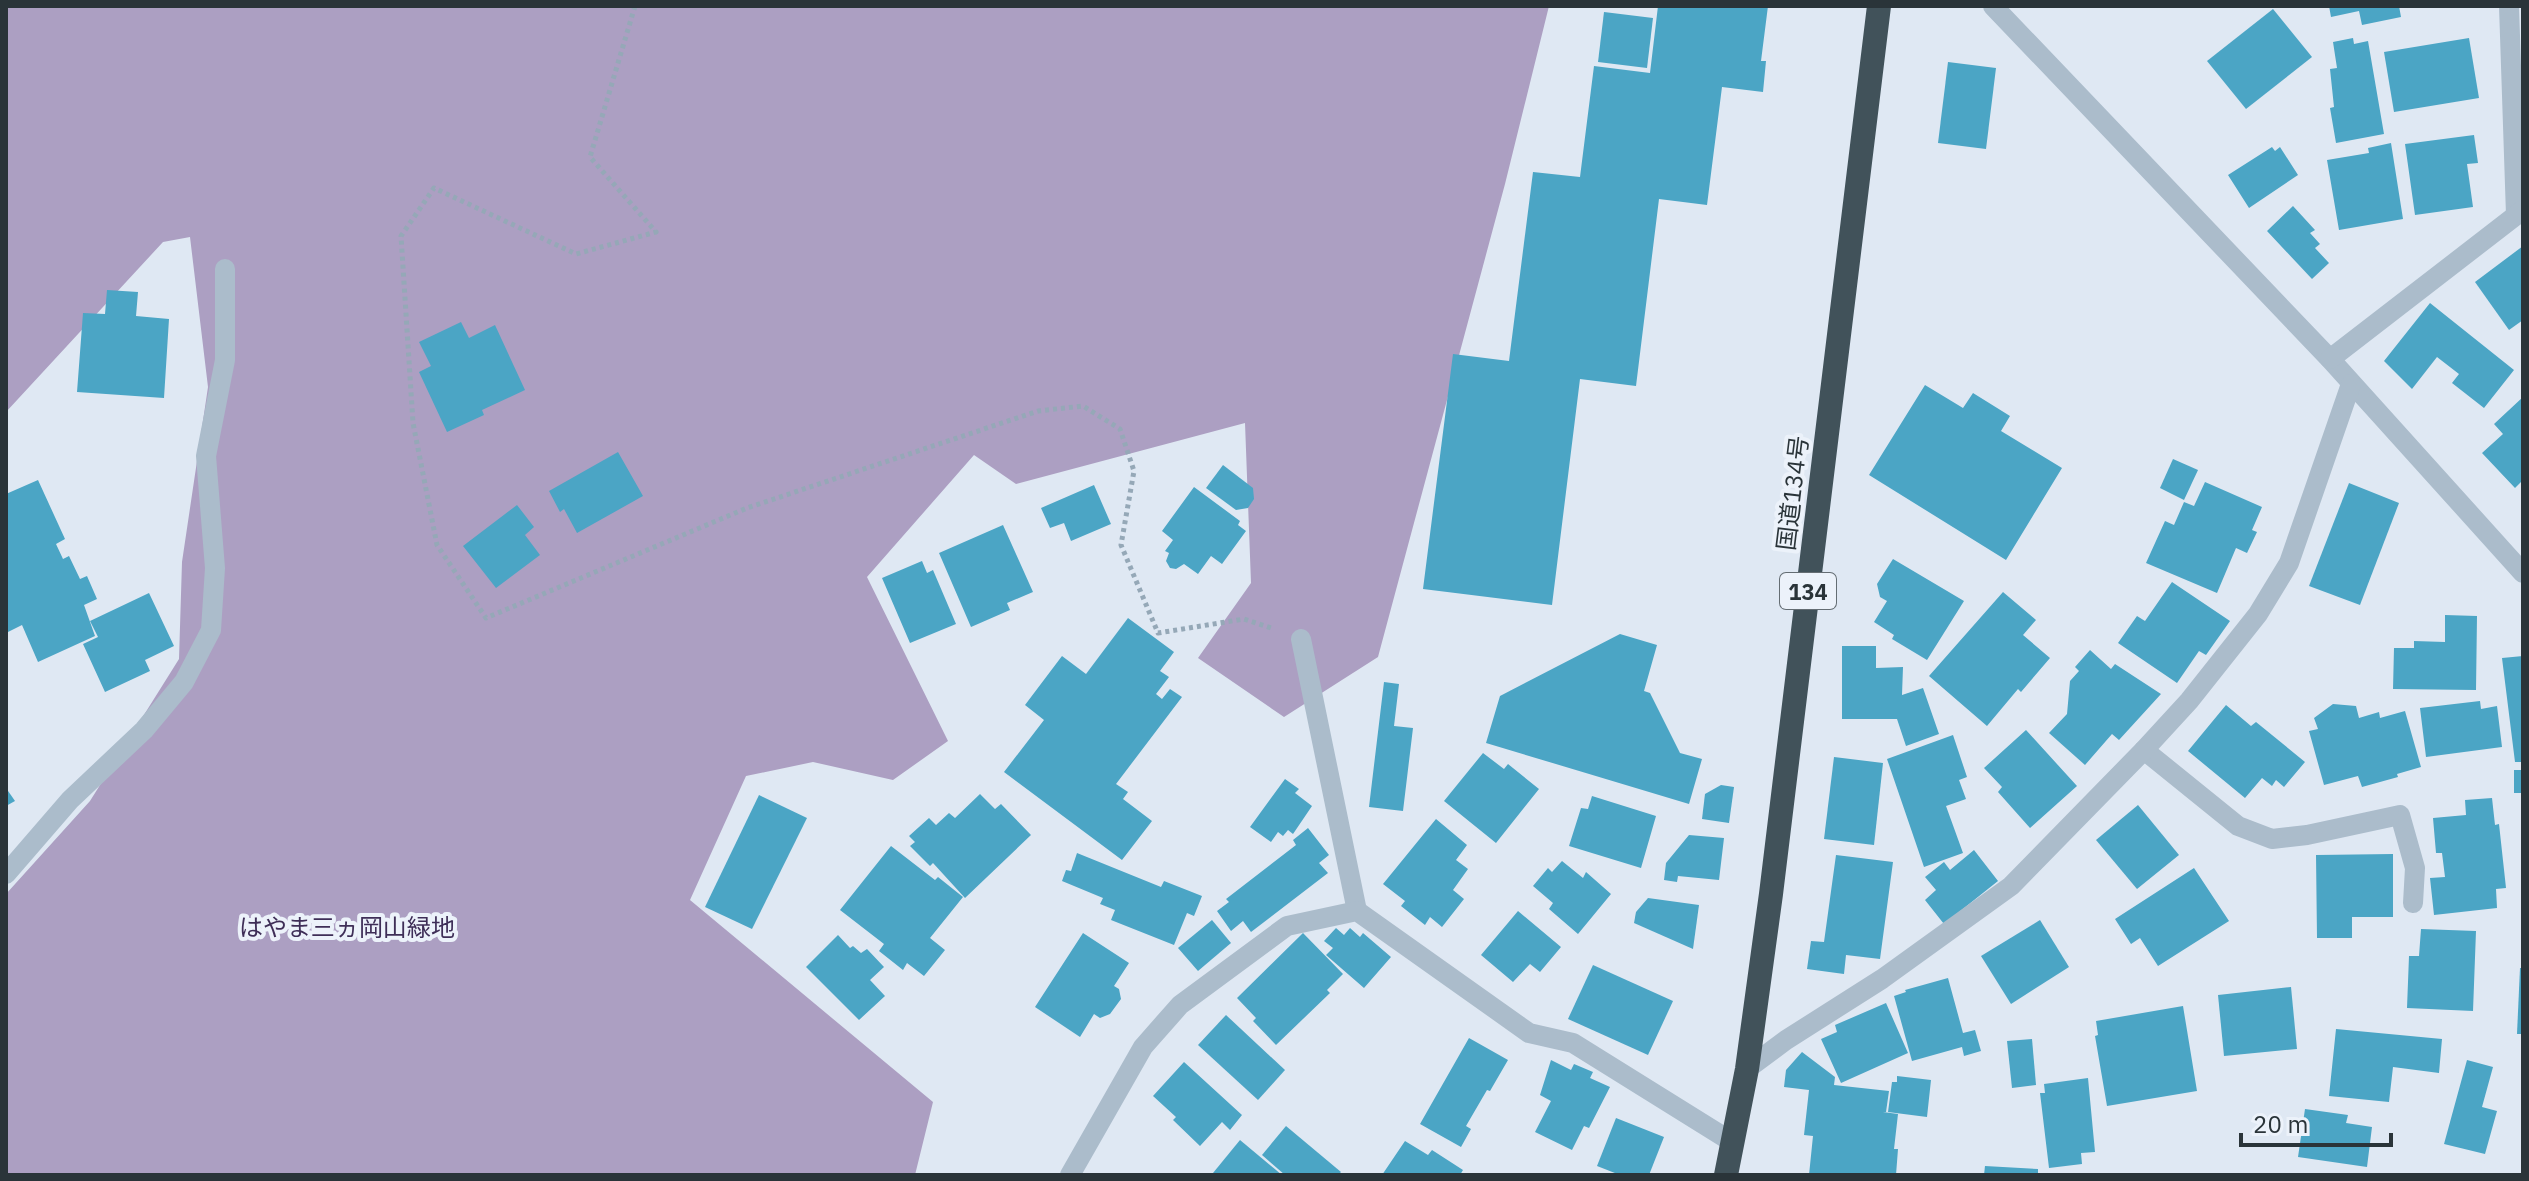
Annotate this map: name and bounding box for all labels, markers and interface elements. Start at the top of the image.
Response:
street label: 国道134号 [1769,434,1815,552]
road number: 134 [1780,573,1836,609]
park label: はやま三ヵ岡山緑地 [239,911,455,943]
scale bar [2241,1097,2391,1147]
text: 20 m [2253,1108,2308,1140]

